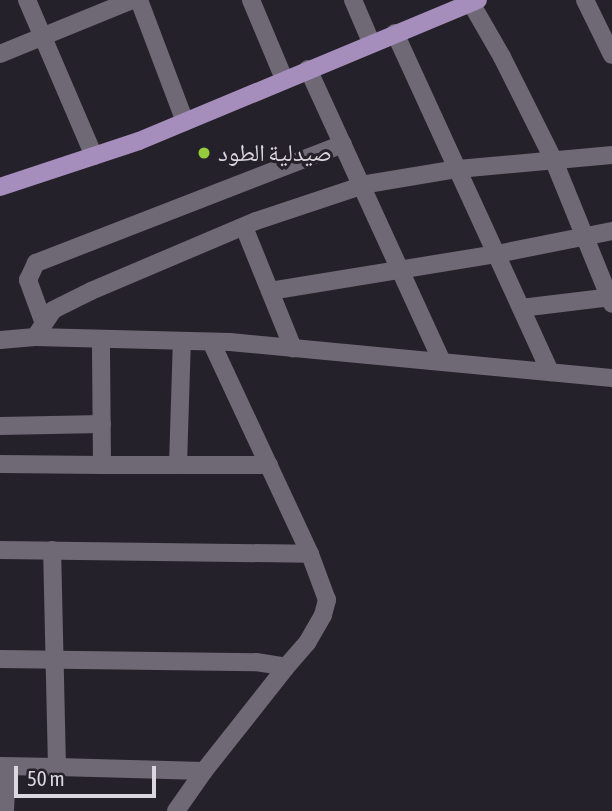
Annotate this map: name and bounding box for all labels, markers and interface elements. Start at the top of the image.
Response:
place label: صيدلية الطود [218,139,332,167]
marker: صيدلية الطود [196,145,212,161]
scale bar [18,752,159,796]
text: 50 m [27,766,65,790]

